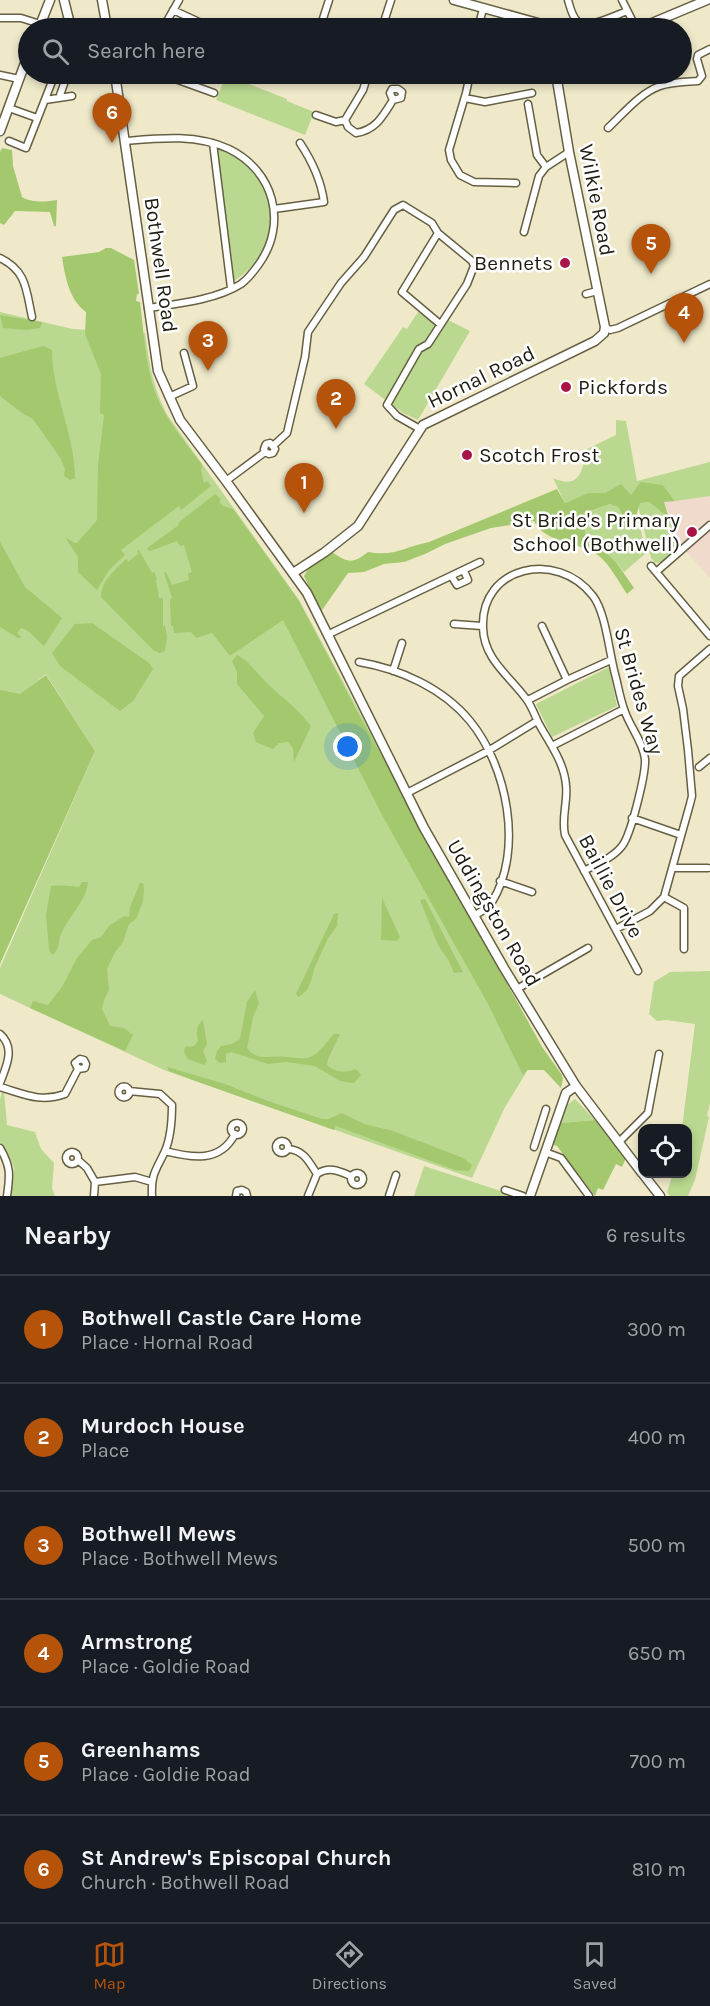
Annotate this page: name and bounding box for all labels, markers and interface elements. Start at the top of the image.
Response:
search box [18,18,692,84]
icon: search [39,35,72,68]
text: Search here [87,38,205,64]
pin: 6 [92,94,132,143]
street label: Wilkie Road [574,142,620,258]
street label: Bothwell Road [140,196,182,334]
pin: 5 [632,224,670,274]
place label: Bennets [474,251,553,275]
marker: Bennets [558,256,572,270]
pin: 4 [664,294,704,343]
pin: 3 [188,322,228,371]
street label: Hornal Road [423,341,539,413]
place label: Pickfords [578,375,668,399]
pin: 2 [316,380,356,429]
marker: Pickfords [559,380,573,394]
place label: Scotch Frost [479,443,600,467]
marker: Scotch Frost [460,448,474,462]
pin: 1 [284,464,324,513]
place label: St Bride's Primary School (Bothwell) [511,508,680,556]
marker: St Bride's Primary School (Bothwell) [685,525,699,539]
street label: St Brides Way [609,625,669,758]
your location [333,732,362,761]
street label: Baillie Drive [574,830,648,942]
street label: Uddingston Road [442,835,546,991]
map controls [638,1124,692,1178]
button: locate [638,1124,692,1178]
text: Nearby [24,1220,111,1251]
text: 6 results [606,1224,686,1247]
text: Bothwell Castle Care Home [81,1305,362,1331]
text: 1 [40,1318,47,1341]
text: 300 m [627,1318,686,1341]
text: Place · Hornal Road [81,1331,253,1354]
text: Murdoch House [81,1413,245,1439]
text: 2 [37,1426,50,1449]
text: 400 m [628,1426,686,1449]
text: Place [81,1439,129,1462]
text: Bothwell Mews [81,1521,237,1547]
text: 3 [37,1534,50,1557]
text: 500 m [628,1534,686,1557]
text: Place · Bothwell Mews [81,1547,278,1570]
text: Armstrong [81,1629,192,1655]
text: 4 [38,1642,49,1665]
text: 650 m [628,1642,686,1665]
text: Place · Goldie Road [81,1655,251,1678]
text: Greenhams [81,1737,201,1763]
text: 5 [38,1750,49,1773]
text: 700 m [629,1750,686,1773]
text: Place · Goldie Road [81,1763,251,1786]
text: St Andrew's Episcopal Church [81,1845,392,1871]
text: 6 [37,1858,50,1881]
text: 810 m [632,1858,686,1881]
text: Church · Bothwell Road [81,1871,290,1894]
tab: Map [93,1938,126,1993]
tab: Directions [312,1938,387,1993]
tab: Saved [573,1938,617,1993]

